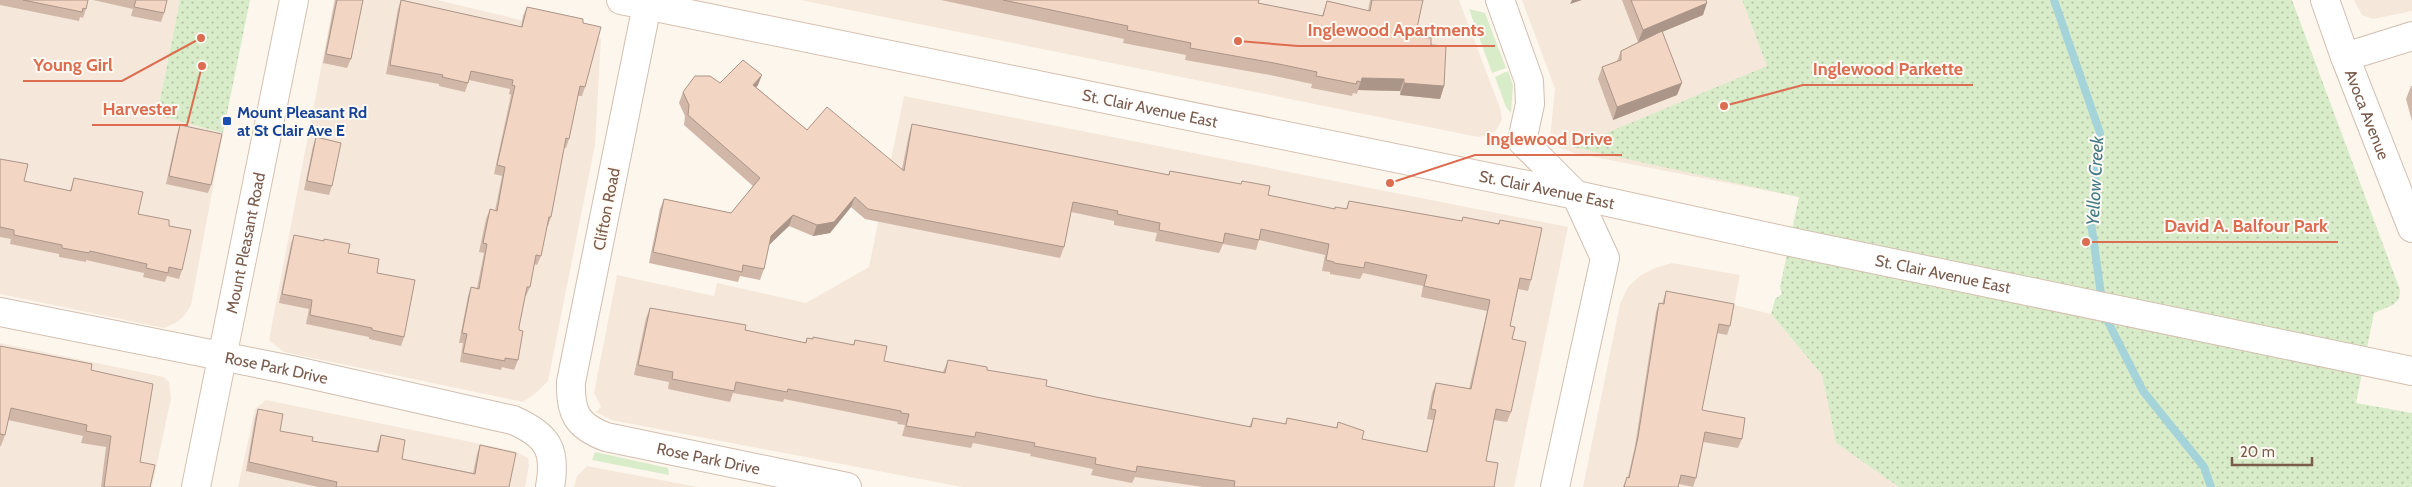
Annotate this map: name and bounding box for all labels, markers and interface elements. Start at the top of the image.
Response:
callout: Inglewood Apartments [1298,13,1495,46]
text: Inglewood Apartments [1308,19,1485,41]
callout: Young Girl [23,48,122,81]
callout: Inglewood Parkette [1803,52,1973,85]
text: Young Girl [32,54,113,76]
text: Inglewood Parkette [1813,58,1963,80]
street label: Avoca Avenue [2341,67,2393,162]
street label: St. Clair Avenue East [1081,85,1220,132]
callout: Harvester [92,92,187,125]
text: Harvester [103,98,178,120]
place label: Mount Pleasant Rd at St Clair Ave E [237,103,367,140]
marker: Mount Pleasant Rd at St Clair Ave E [221,115,233,127]
callout: Inglewood Drive [1475,122,1622,155]
text: Inglewood Drive [1486,128,1612,150]
water label: Yellow Creek [2082,134,2108,226]
street label: Clifton Road [589,166,624,252]
street label: St. Clair Avenue East [1477,166,1617,213]
street label: Mount Pleasant Road [222,171,269,315]
callout: David A. Balfour Park [2155,209,2338,242]
text: David A. Balfour Park [2164,215,2328,237]
street label: St. Clair Avenue East [1873,251,2013,297]
street label: Rose Park Drive [223,348,330,388]
scale bar [2232,434,2312,466]
street label: Rose Park Drive [655,439,762,479]
text: 20 m [2240,443,2275,461]

